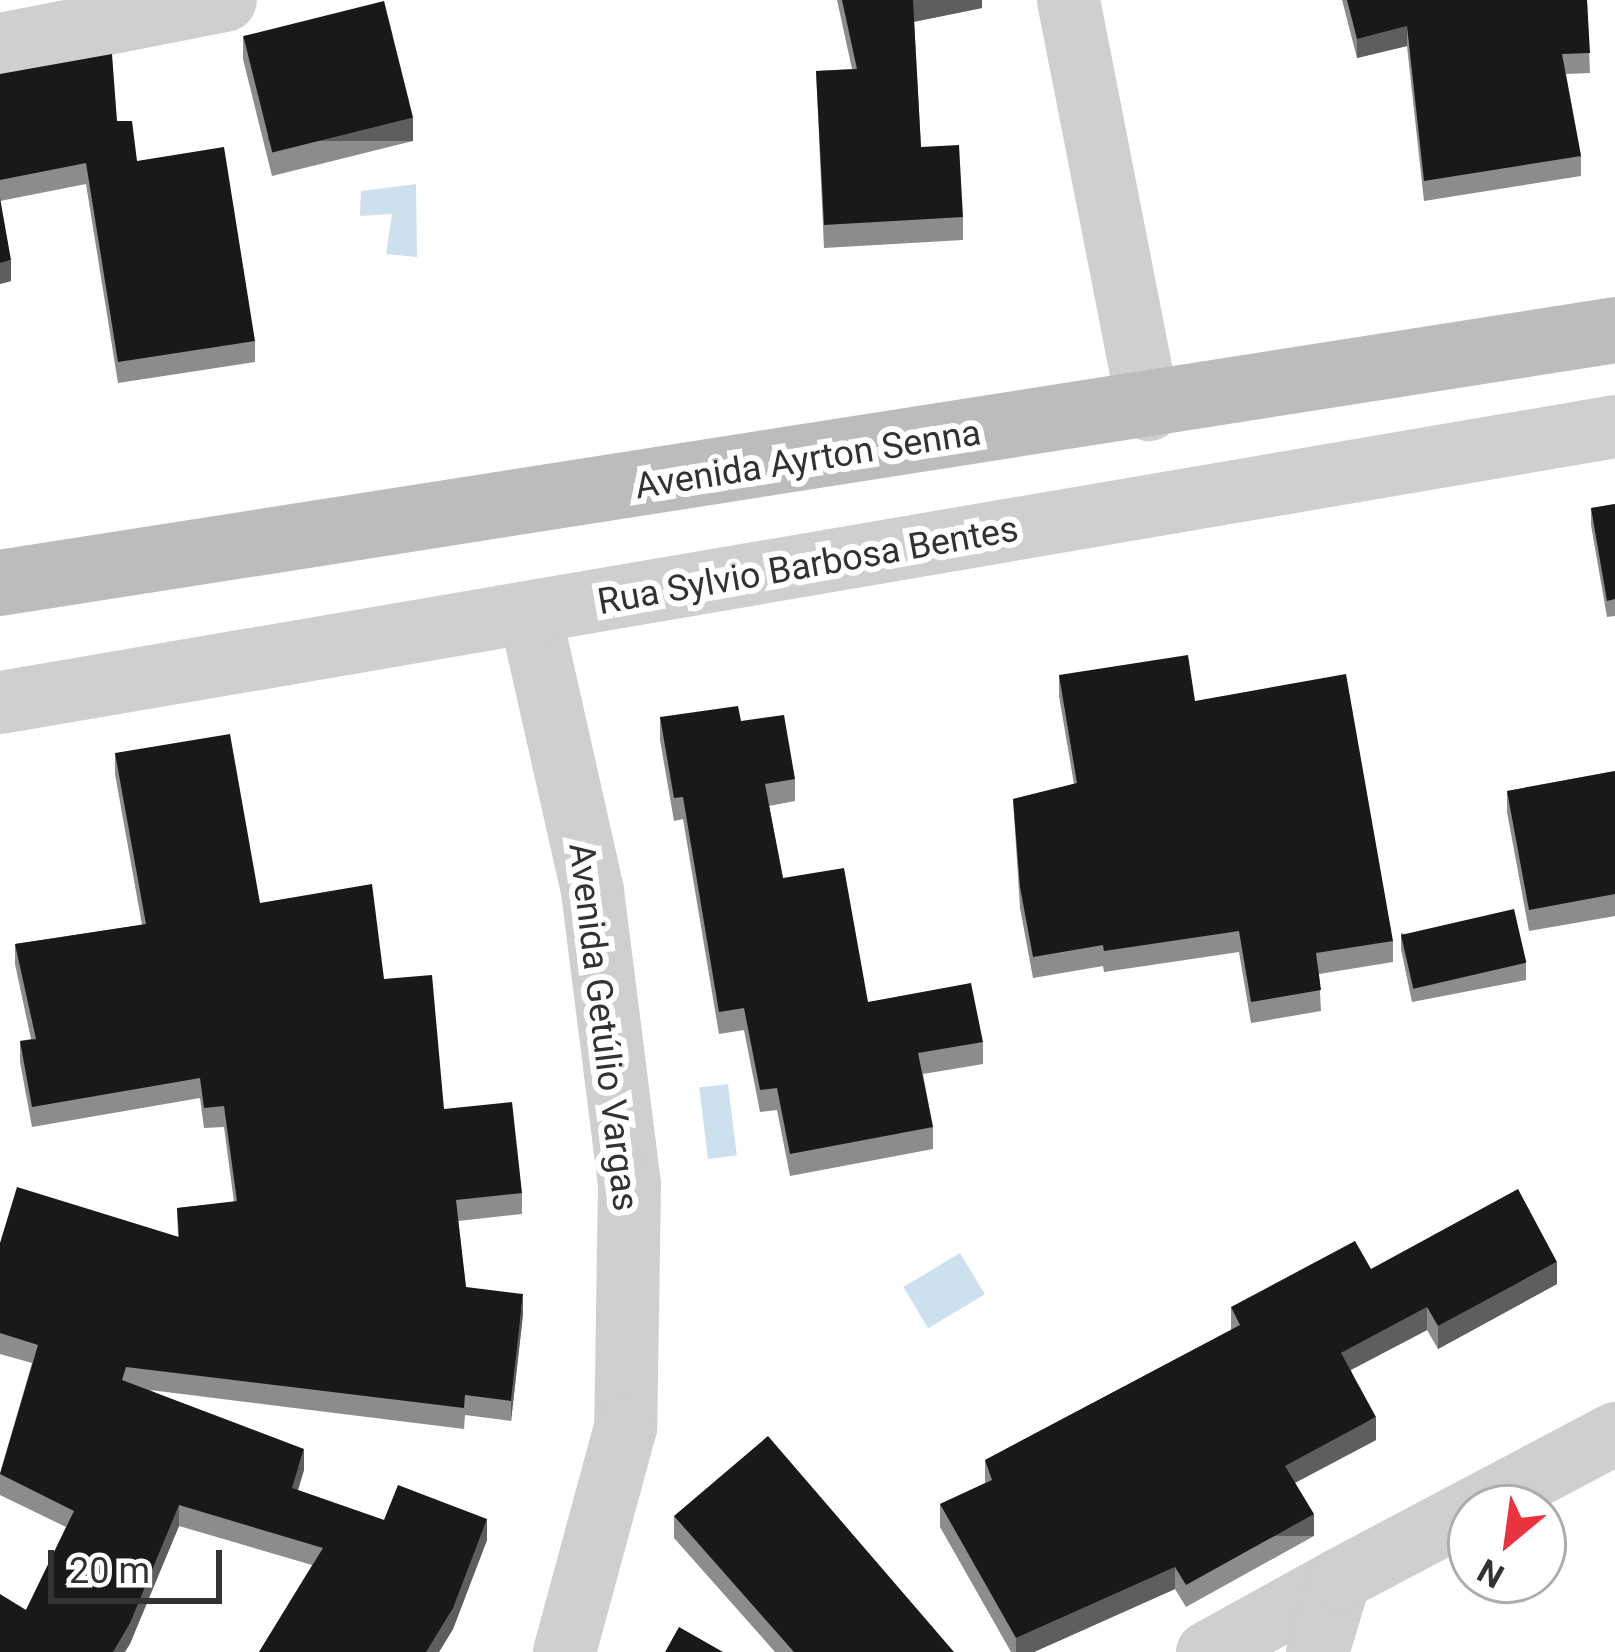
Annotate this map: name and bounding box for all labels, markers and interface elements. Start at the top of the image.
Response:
street label: Avenida Ayrton Senna [632,411,984,509]
street label: Rua Sylvio Barbosa Bentes [594,508,1022,624]
street label: Avenida Getúlio Vargas [559,841,647,1213]
north arrow [1447,1484,1567,1604]
scale bar [54,1526,228,1600]
text: 20 m [69,1550,150,1592]
text: N [1471,1551,1510,1596]

